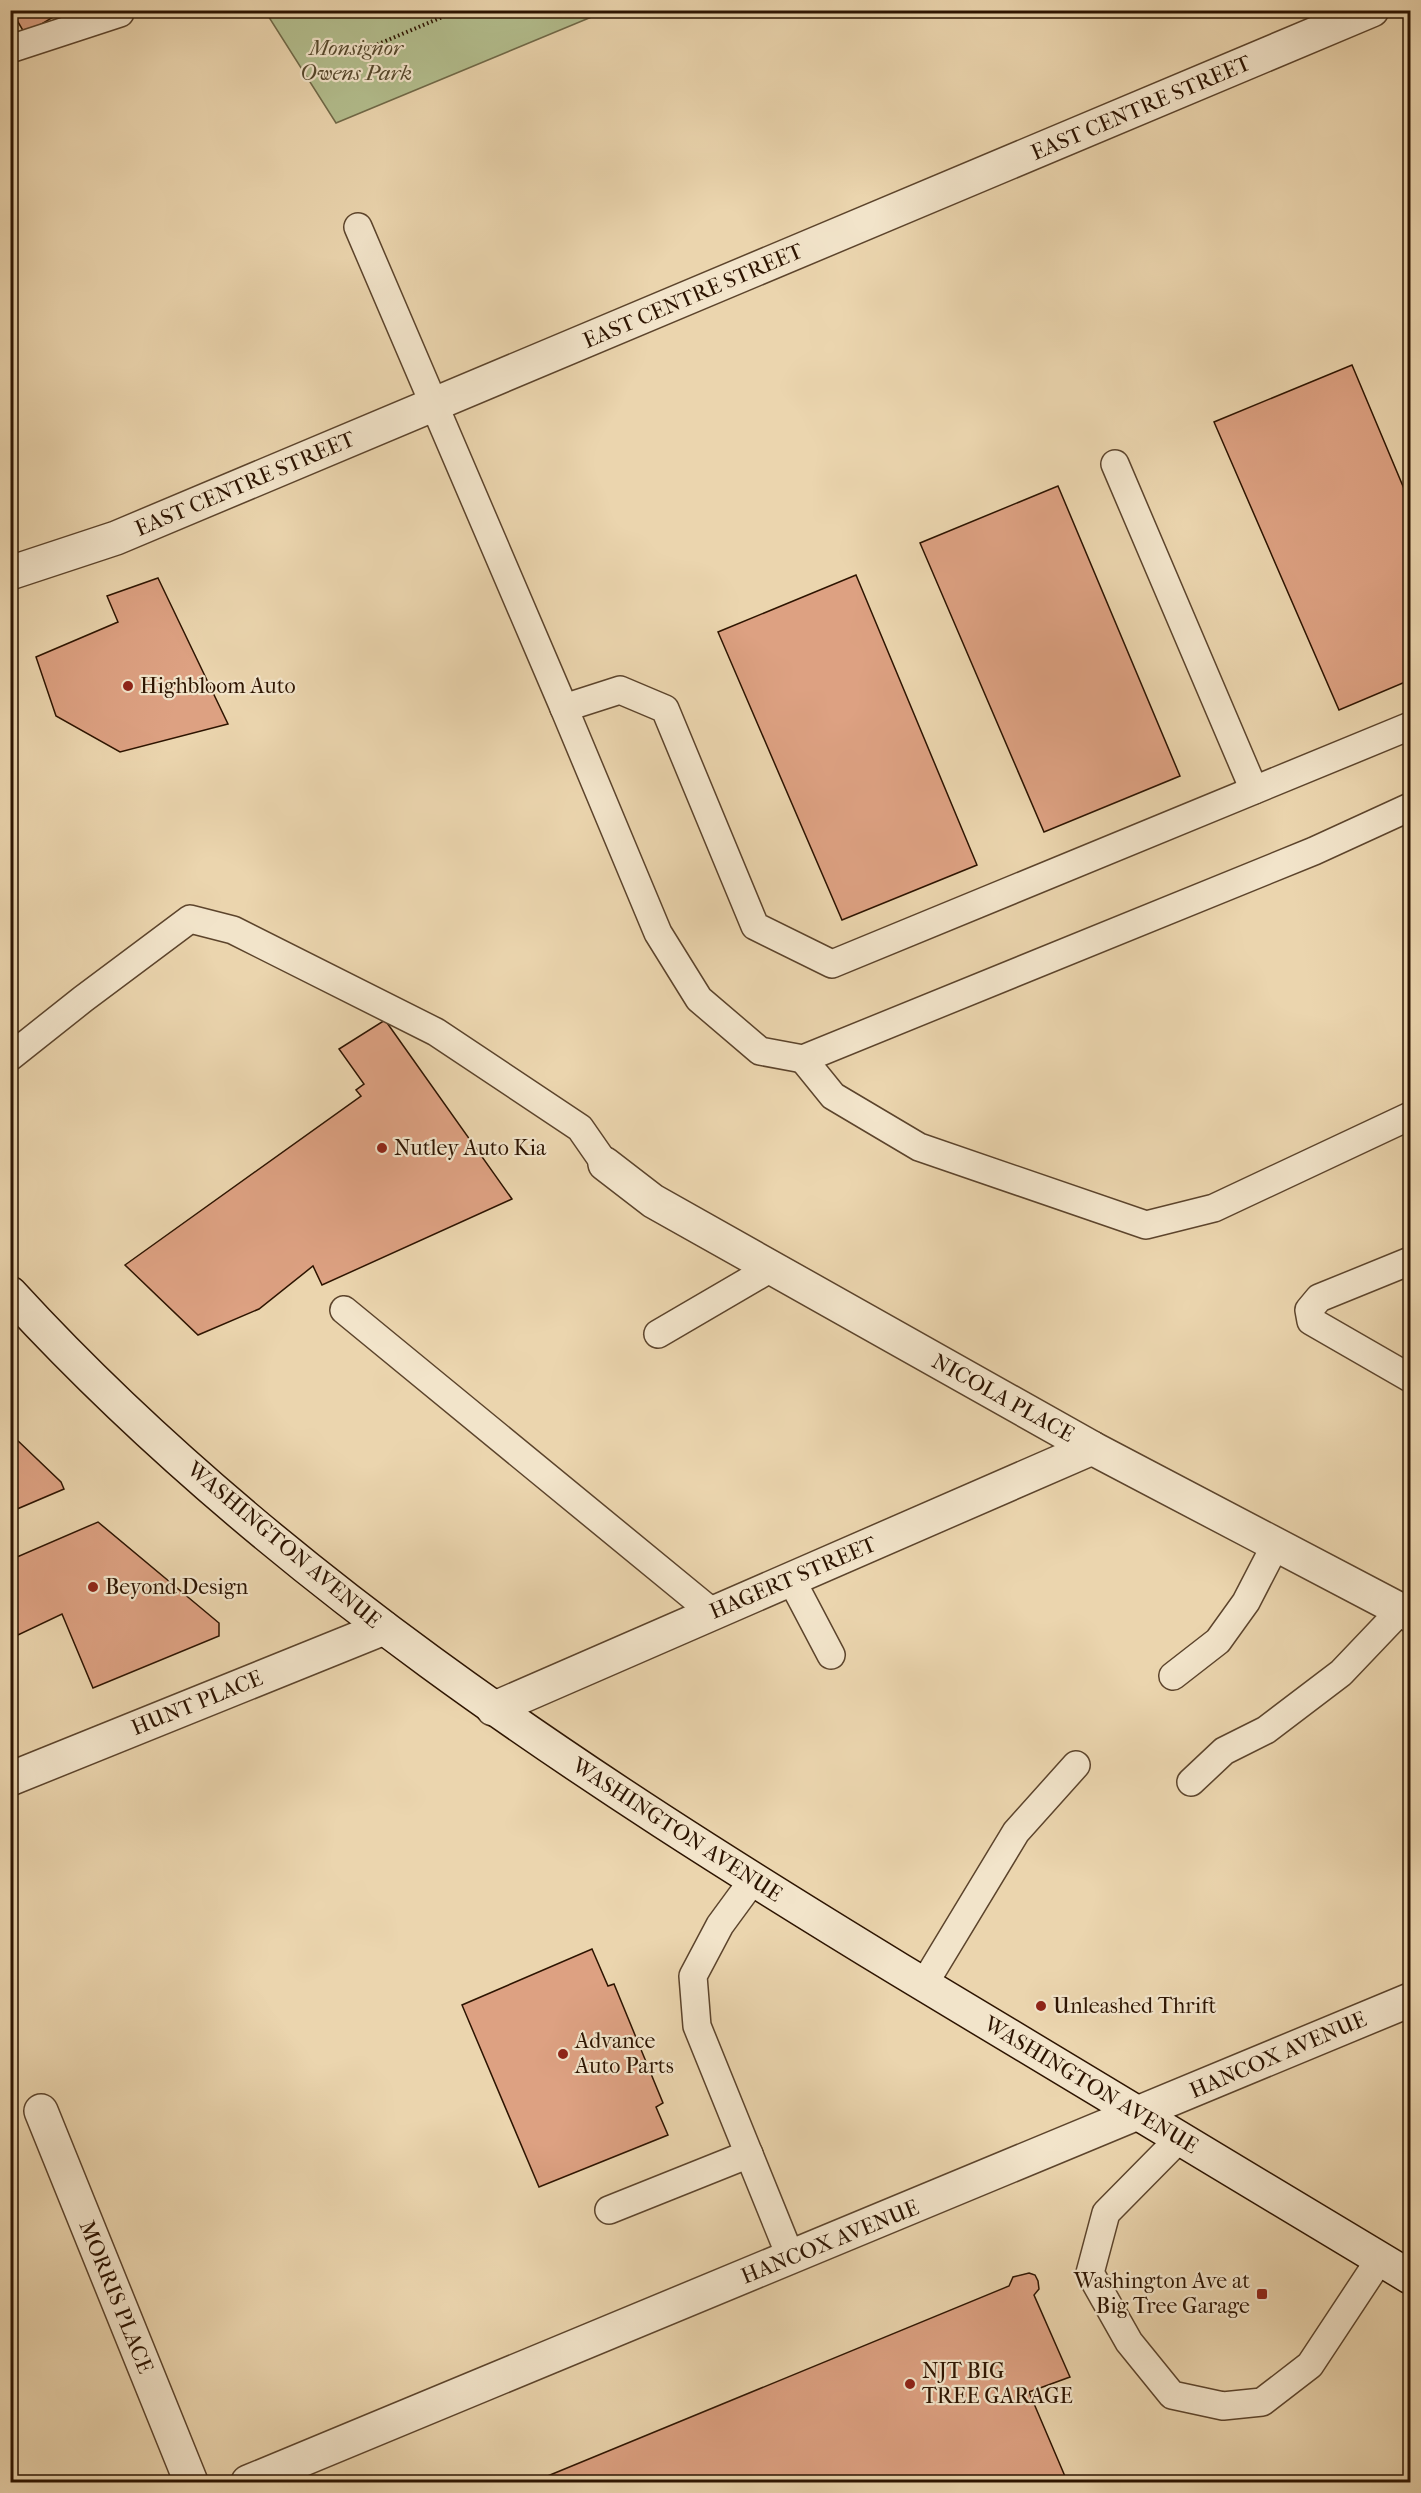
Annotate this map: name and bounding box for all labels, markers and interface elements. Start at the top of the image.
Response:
park label: Monsignor Owens Park [300,35,412,86]
street label: EAST CENTRE STREET [1027,49,1256,166]
street label: EAST CENTRE STREET [579,237,808,354]
street label: EAST CENTRE STREET [131,425,360,542]
place label: Highbloom Auto [140,673,296,699]
marker: Highbloom Auto [121,679,135,693]
place label: Nutley Auto Kia [394,1135,547,1161]
marker: Nutley Auto Kia [375,1141,389,1155]
street label: NICOLA PLACE [927,1348,1079,1448]
street label: WASHINGTON AVENUE [181,1456,386,1634]
street label: HAGERT STREET [706,1531,881,1625]
place label: Beyond Design [105,1574,249,1600]
marker: Beyond Design [86,1580,100,1594]
street label: HUNT PLACE [127,1665,267,1741]
street label: WASHINGTON AVENUE [566,1752,787,1908]
place label: Unleashed Thrift [1053,1993,1216,2019]
marker: Unleashed Thrift [1034,1999,1048,2013]
street label: HANCOX AVENUE [1186,2006,1370,2104]
street label: WASHINGTON AVENUE [978,2010,1203,2159]
place label: Advance Auto Parts [574,2028,674,2079]
marker: Advance Auto Parts [556,2047,570,2061]
street label: HANCOX AVENUE [737,2194,923,2290]
street label: MORRIS PLACE [74,2217,158,2377]
place label: Washington Ave at Big Tree Garage [1073,2268,1250,2319]
marker: Washington Ave at Big Tree Garage [1255,2287,1269,2301]
place label: NJT BIG TREE GARAGE [922,2358,1073,2409]
marker: NJT BIG TREE GARAGE [903,2377,917,2391]

